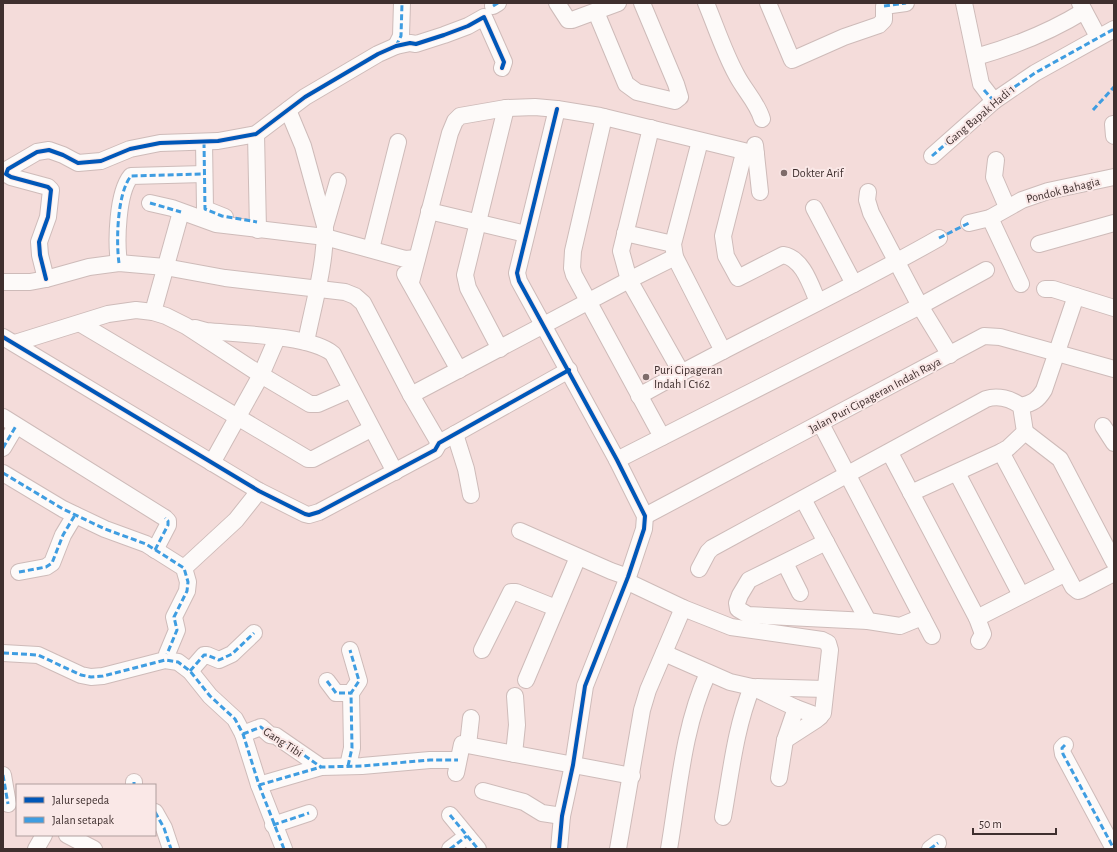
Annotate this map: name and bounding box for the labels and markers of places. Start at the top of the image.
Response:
place label: Dokter Arif [792,167,845,179]
marker: Dokter Arif [779,168,789,178]
place label: Puri Cipageran Indah I C162 [654,364,722,390]
marker: Puri Cipageran Indah I C162 [641,372,651,382]

